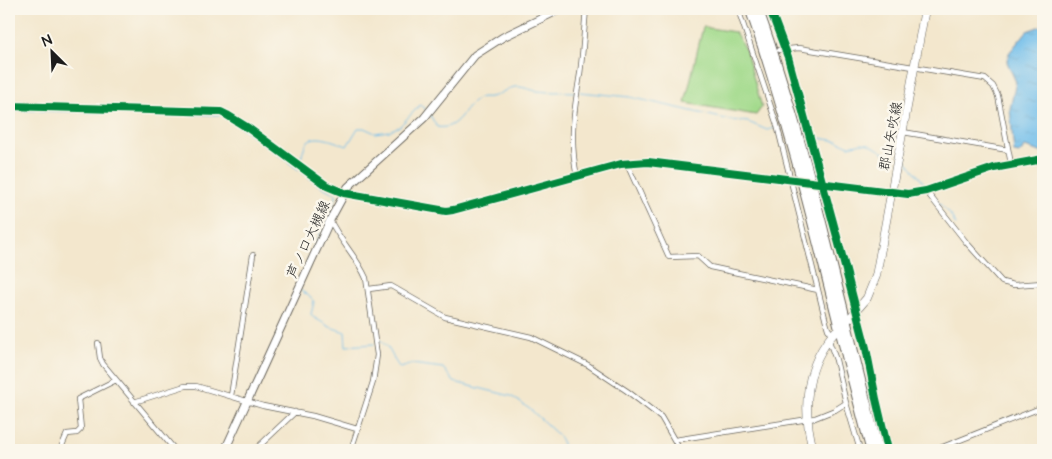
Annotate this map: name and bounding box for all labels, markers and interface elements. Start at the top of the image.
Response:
north arrow [28,28,78,78]
text: N [39,30,55,52]
street label: 郡山矢吹線 [874,100,907,172]
street label: 芦ノ口大槻線 [282,197,336,282]

